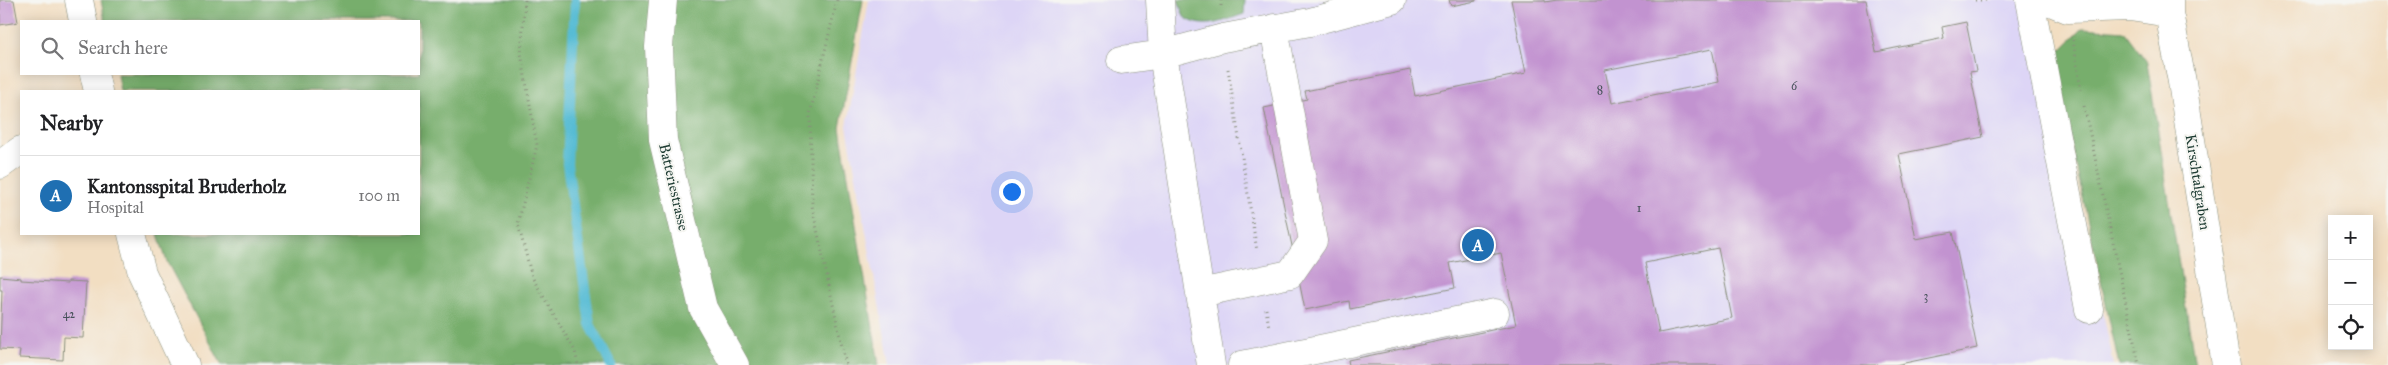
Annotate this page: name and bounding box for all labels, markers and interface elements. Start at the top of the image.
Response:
search box [20,20,420,75]
icon: search [38,34,66,62]
text: Search here [78,36,168,59]
house number: 6 [1791,79,1798,93]
house number: 8 [1597,83,1603,97]
text: Nearby [40,110,103,136]
street label: Kirschtalgraben [2182,133,2214,231]
street label: Batteriestrasse [655,142,693,232]
text: Kantonsspital Bruderholz [87,175,286,198]
your location [999,179,1025,205]
text: A [51,186,61,205]
text: 100 m [358,186,400,205]
text: Hospital [87,198,144,217]
house number: 1 [1637,201,1642,215]
map controls [2328,215,2373,350]
button: + [2328,215,2373,260]
pin: A [1462,226,1494,264]
button: − [2328,260,2373,305]
house number: 3 [1924,289,1929,303]
button: locate [2328,305,2373,350]
house number: 42 [63,307,75,321]

